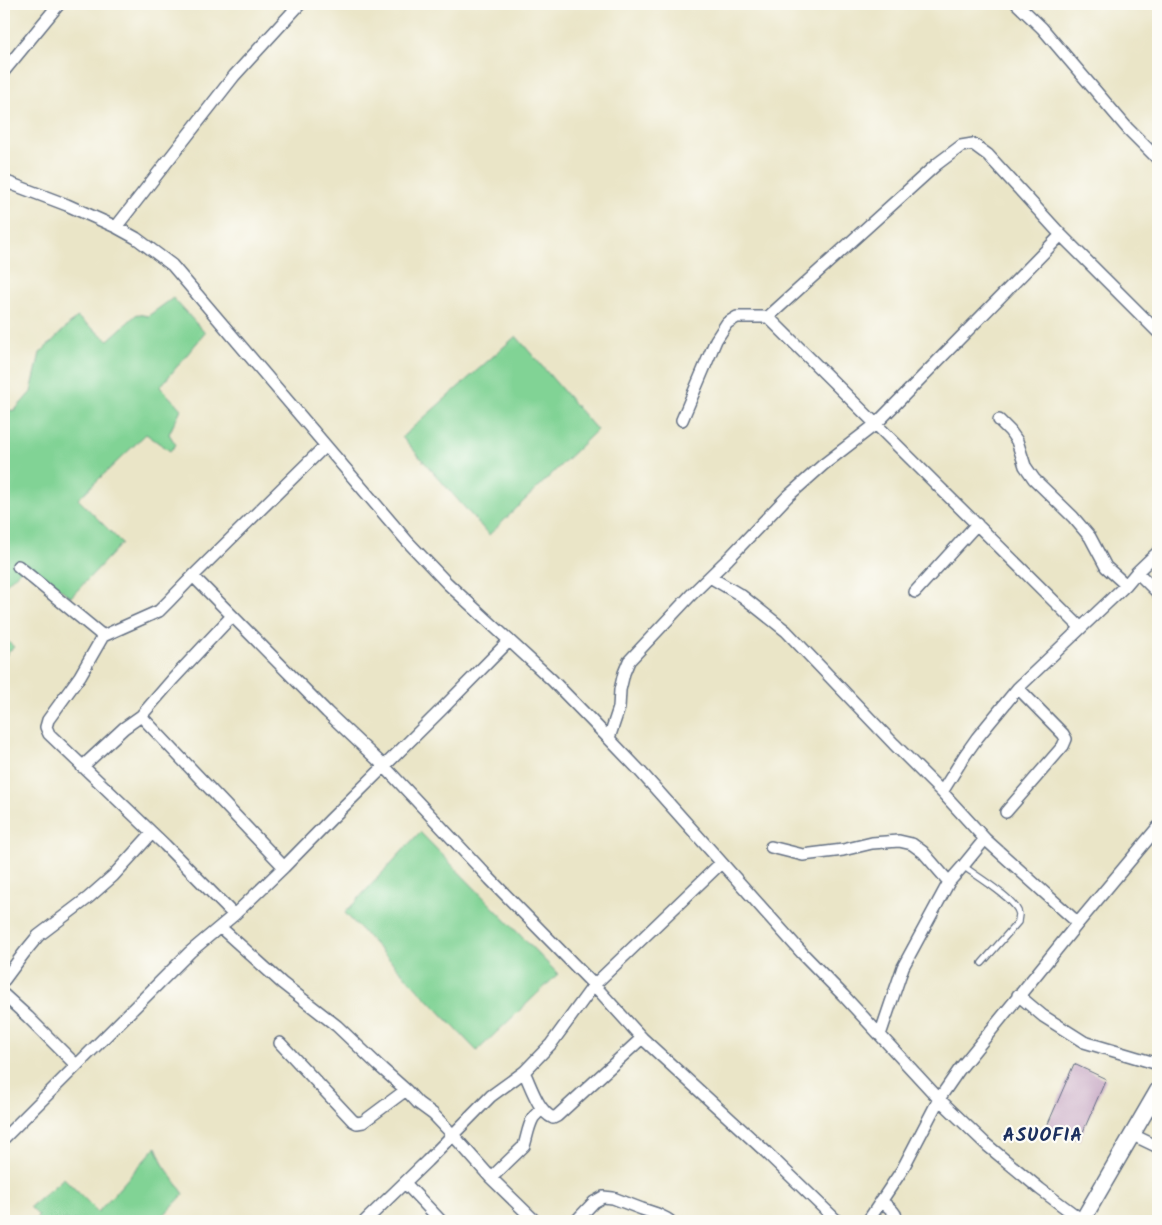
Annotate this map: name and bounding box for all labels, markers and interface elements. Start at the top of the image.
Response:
district label: ASUOFIA [1003,1121,1083,1151]

